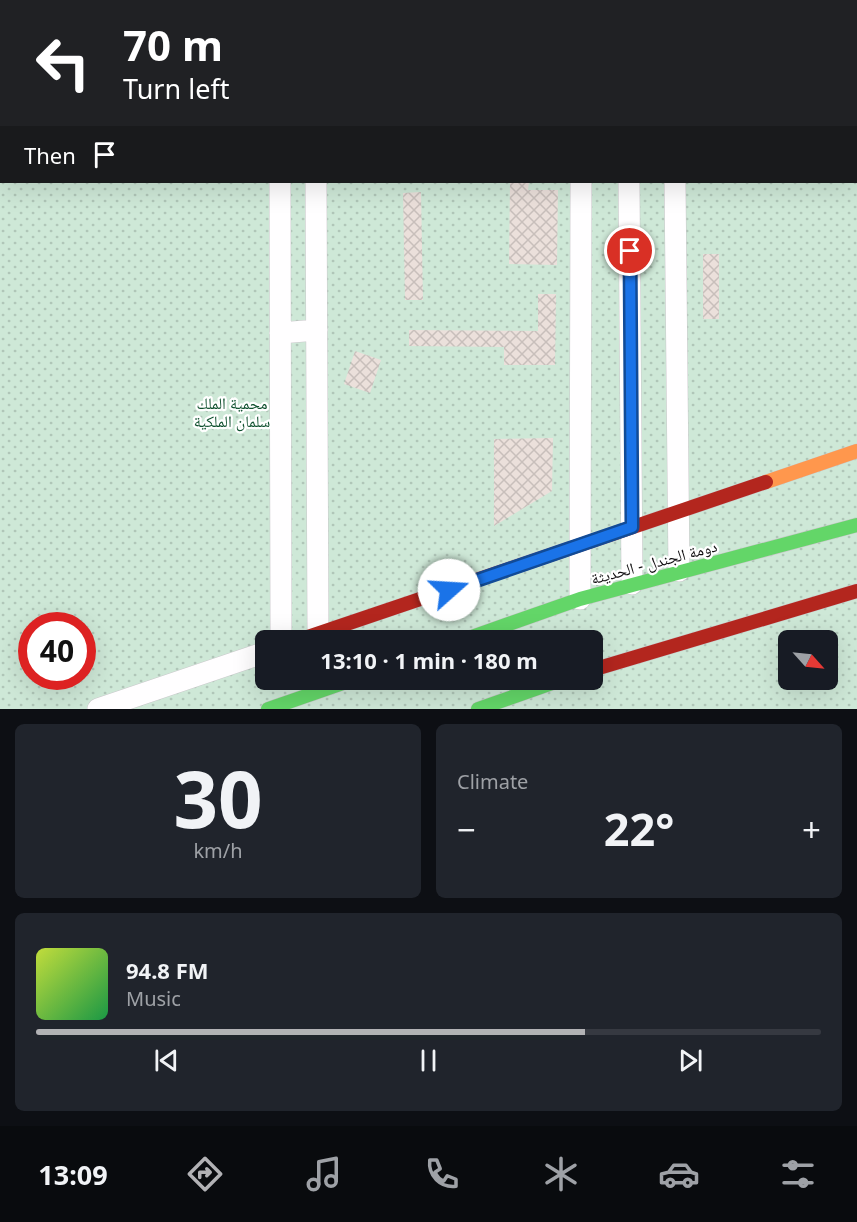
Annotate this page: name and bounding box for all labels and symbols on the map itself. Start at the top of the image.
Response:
pin [604,225,655,276]
park label: محمية الملك سلمان الملكية [194,392,270,432]
street label: دومة الجندل - الحديثة [588,535,720,589]
position arrow [417,558,481,622]
speed limit sign: 40 [18,612,96,690]
north arrow [778,630,838,690]

